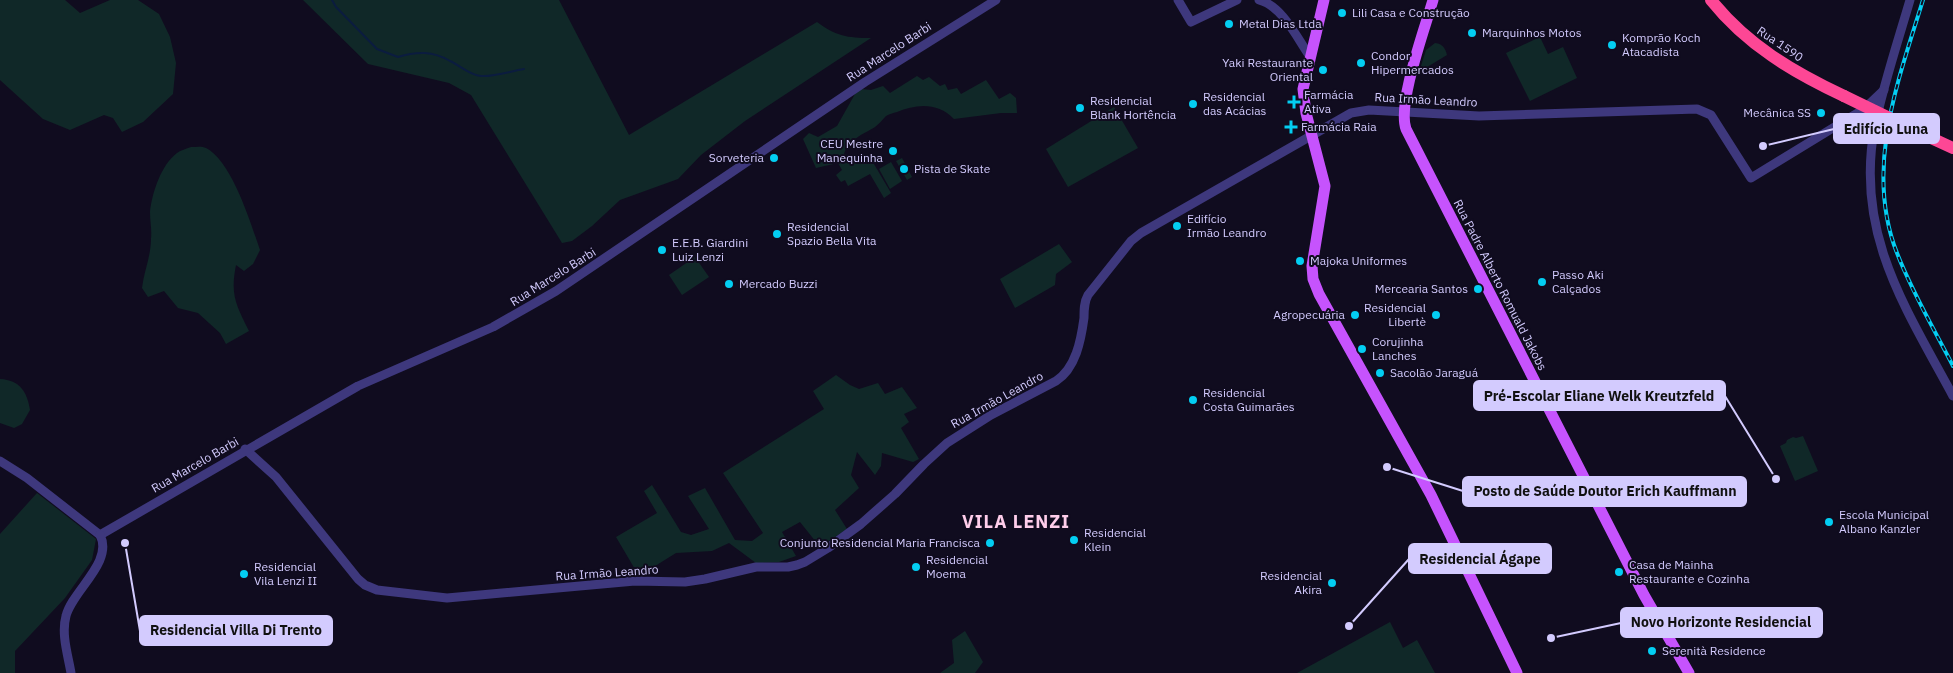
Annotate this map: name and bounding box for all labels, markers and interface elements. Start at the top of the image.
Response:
place label: Lili Casa e Construção [1352,5,1470,20]
marker: Lili Casa e Construção [1336,7,1348,19]
place label: Metal Dias Ltda [1239,16,1322,31]
marker: Metal Dias Ltda [1223,18,1235,30]
street label: Rua Marcelo Barbi [843,19,934,85]
street label: Rua 1590 [1754,23,1806,64]
place label: Marquinhos Motos [1482,25,1582,40]
marker: Marquinhos Motos [1466,27,1478,39]
place label: Komprão Koch Atacadista [1622,30,1701,59]
marker: Komprão Koch Atacadista [1606,39,1618,51]
place label: Condor Hipermercados [1371,48,1454,77]
place label: Yaki Restaurante Oriental [1222,55,1313,84]
marker: Condor Hipermercados [1355,57,1367,69]
marker: Yaki Restaurante Oriental [1317,64,1329,76]
place label: Farmácia Ativa [1304,87,1354,116]
place label: Residencial das Acácias [1203,89,1267,118]
street label: Rua Irmão Leandro [1374,89,1478,110]
place label: Residencial Blank Hortência [1090,93,1177,122]
marker: Farmácia Ativa [1288,96,1300,108]
marker: Residencial das Acácias [1187,98,1199,110]
marker: Residencial Blank Hortência [1074,102,1086,114]
place label: Mecânica SS [1743,105,1811,120]
marker: Mecânica SS [1815,107,1827,119]
callout: Edifício Luna [1834,114,1939,143]
place label: Farmácia Raia [1301,119,1377,134]
text: Edifício Luna [1844,120,1928,138]
marker: Farmácia Raia [1285,121,1297,133]
place label: CEU Mestre Manequinha [817,136,884,165]
marker: CEU Mestre Manequinha [887,145,899,157]
place label: Sorveteria [709,150,765,165]
marker: Sorveteria [768,152,780,164]
place label: Pista de Skate [914,161,991,176]
marker: Pista de Skate [898,163,910,175]
street label: Rua Padre Alberto Romuald Jakobs [1451,197,1550,373]
place label: Edifício Irmão Leandro [1187,211,1267,240]
place label: Residencial Spazio Bella Vita [787,219,877,248]
marker: Edifício Irmão Leandro [1171,220,1183,232]
marker: Residencial Spazio Bella Vita [771,228,783,240]
place label: E.E.B. Giardini Luiz Lenzi [672,235,748,264]
street label: Rua Marcelo Barbi [507,244,598,309]
marker: E.E.B. Giardini Luiz Lenzi [656,244,668,256]
place label: Majoka Uniformes [1310,253,1407,268]
marker: Majoka Uniformes [1294,255,1306,267]
place label: Passo Aki Calçados [1552,267,1604,296]
place label: Mercado Buzzi [739,276,817,291]
marker: Passo Aki Calçados [1536,276,1548,288]
marker: Mercado Buzzi [723,278,735,290]
place label: Mercearia Santos [1375,281,1468,296]
marker: Mercearia Santos [1472,283,1484,295]
place label: Residencial Libertè [1364,300,1426,329]
place label: Agropecuária [1273,307,1346,322]
marker: Agropecuária [1349,309,1361,321]
marker: Residencial Libertè [1430,309,1442,321]
place label: Corujinha Lanches [1372,334,1424,363]
marker: Corujinha Lanches [1356,343,1368,355]
place label: Sacolão Jaraguá [1390,365,1479,380]
marker: Sacolão Jaraguá [1374,367,1386,379]
street label: Rua Irmão Leandro [948,368,1046,431]
callout: Pré-Escolar Eliane Welk Kreutzfeld [1474,381,1725,410]
place label: Residencial Costa Guimarães [1203,385,1295,414]
text: Pré-Escolar Eliane Welk Kreutzfeld [1484,387,1714,405]
marker: Residencial Costa Guimarães [1187,394,1199,406]
street label: Rua Marcelo Barbi [148,434,241,496]
callout: Posto de Saúde Doutor Erich Kauffmann [1463,477,1746,506]
text: Posto de Saúde Doutor Erich Kauffmann [1473,482,1737,500]
place label: Escola Municipal Albano Kanzler [1839,507,1929,536]
district label: VILA LENZI [962,510,1070,533]
marker: Escola Municipal Albano Kanzler [1823,516,1835,528]
place label: Residencial Klein [1084,525,1146,554]
marker: Residencial Klein [1068,534,1080,546]
place label: Conjunto Residencial Maria Francisca [780,535,981,550]
marker: Conjunto Residencial Maria Francisca [984,537,996,549]
callout: Residencial Ágape [1409,544,1551,573]
text: Residencial Ágape [1419,549,1541,568]
place label: Residencial Moema [926,552,988,581]
place label: Casa de Mainha Restaurante e Cozinha [1629,557,1750,586]
place label: Residencial Vila Lenzi II [254,559,317,588]
street label: Rua Irmão Leandro [555,561,659,584]
marker: Residencial Moema [910,561,922,573]
marker: Casa de Mainha Restaurante e Cozinha [1613,566,1625,578]
marker: Residencial Vila Lenzi II [238,568,250,580]
place label: Residencial Akira [1260,568,1323,597]
marker: Residencial Akira [1326,577,1338,589]
callout: Novo Horizonte Residencial [1621,608,1822,637]
text: Novo Horizonte Residencial [1631,613,1811,631]
callout: Residencial Villa Di Trento [140,616,332,645]
text: Residencial Villa Di Trento [150,621,322,639]
place label: Serenità Residence [1662,643,1766,658]
marker: Serenità Residence [1646,645,1658,657]

